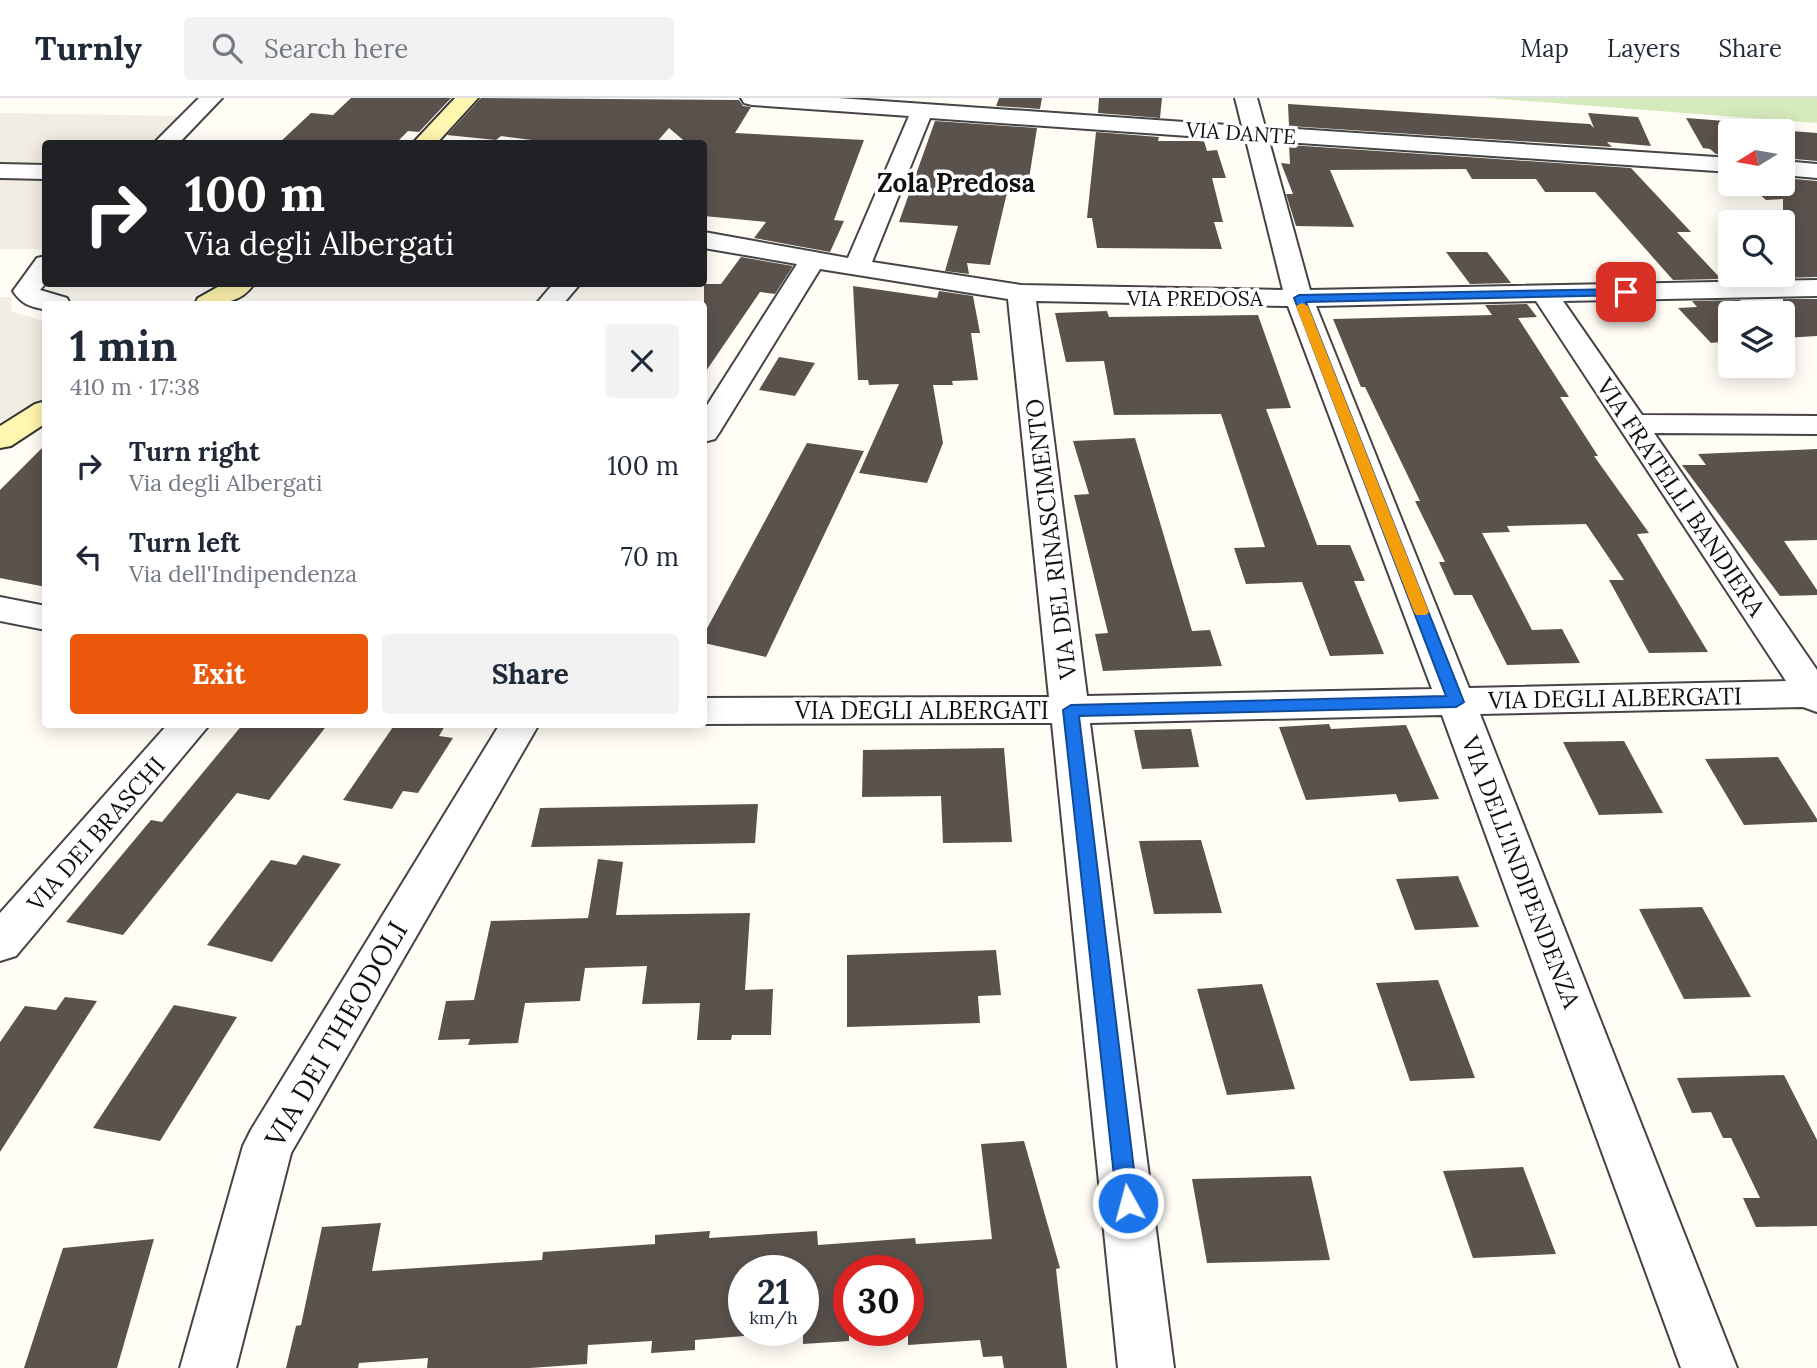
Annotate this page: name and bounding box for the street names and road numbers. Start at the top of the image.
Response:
street label: VIA DANTE [1184,116,1297,150]
street label: VIA PREDOSA [1126,285,1264,312]
street label: VIA FRATELLI BANDIERA [1589,371,1773,623]
street label: VIA DEL RINASCIMENTO [1018,397,1084,682]
street label: VIA DEGLI ALBERGATI [1487,680,1742,716]
street label: VIA DEGLI ALBERGATI [794,695,1049,726]
street label: VIA DELL'INDIPENDENZA [1454,731,1588,1013]
street label: VIA DEI BRASCHI [20,750,172,919]
street label: VIA DEI THEODOLI [256,915,415,1154]

